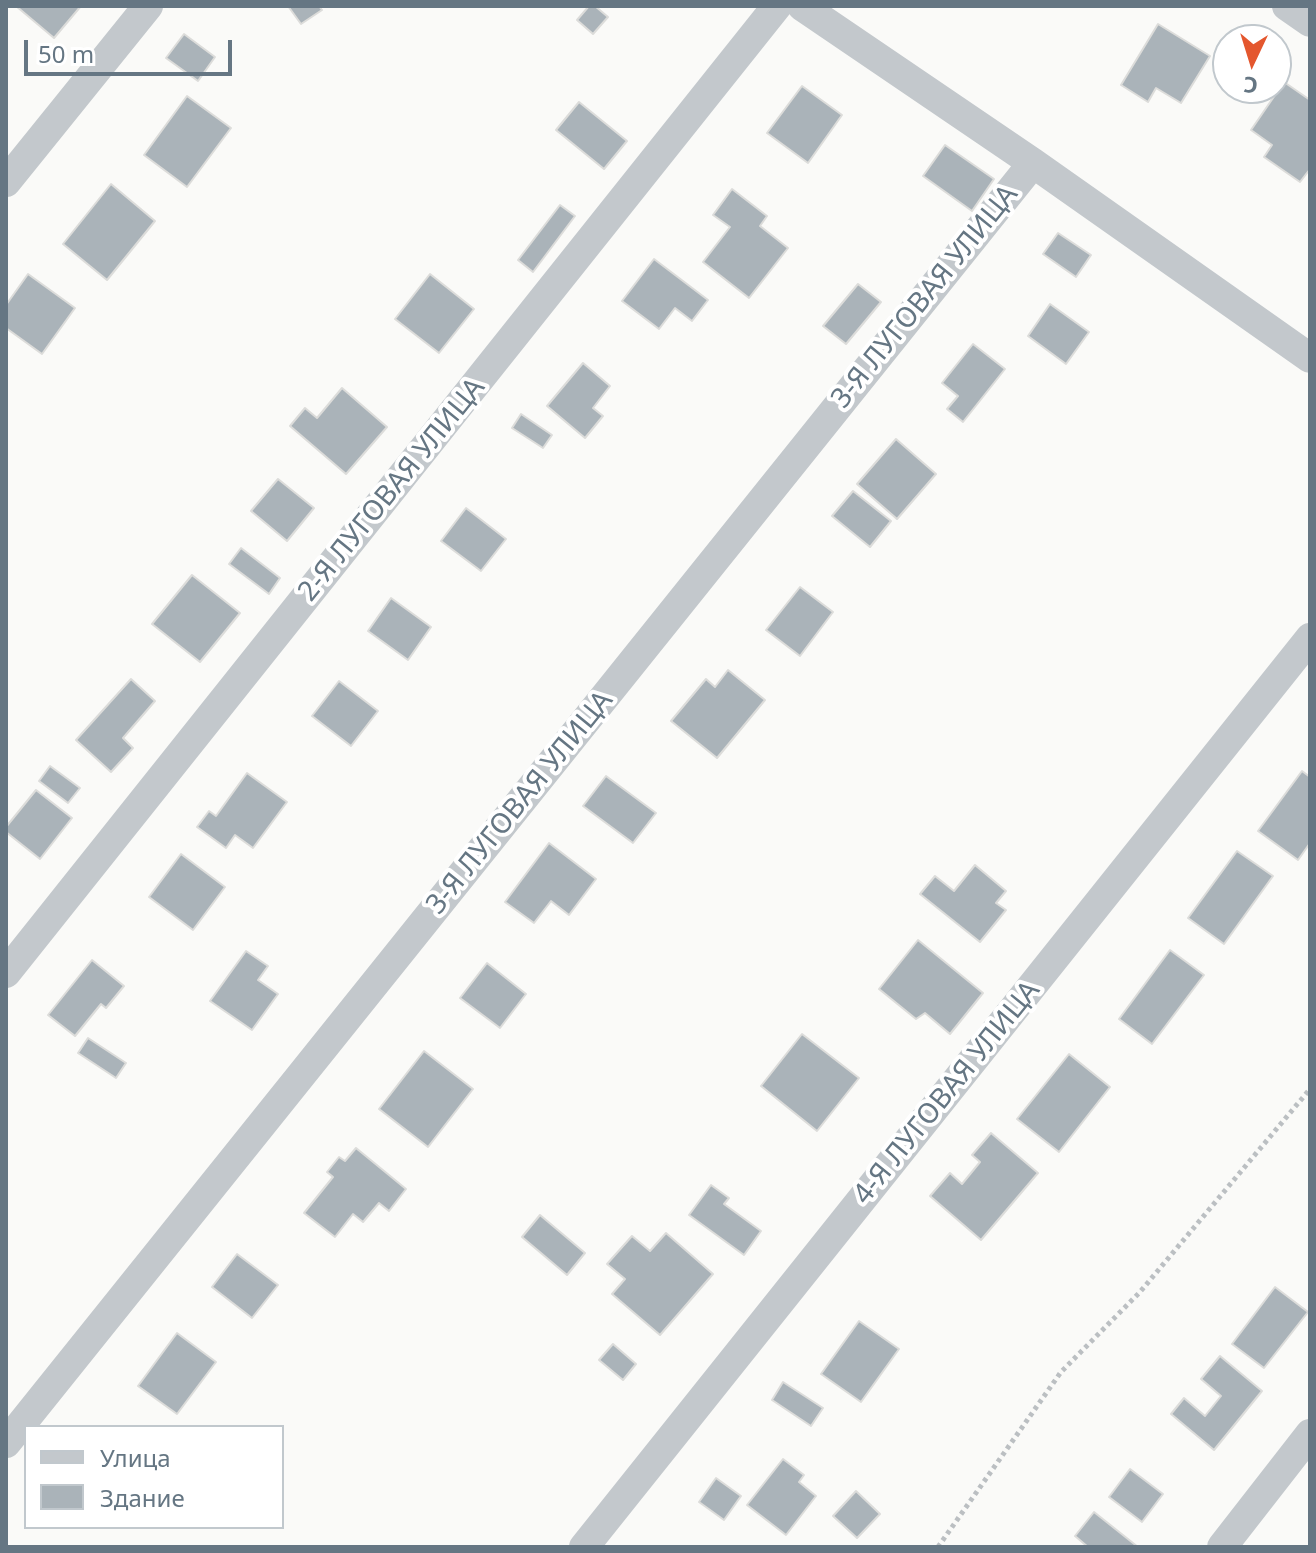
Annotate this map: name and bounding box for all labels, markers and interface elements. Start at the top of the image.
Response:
scale bar [28,24,236,74]
north arrow [1212,24,1292,104]
text: 50 m [38,37,94,70]
text: С [1242,70,1259,101]
street label: 3-Я ЛУГОВАЯ УЛИЦА [825,179,1025,415]
street label: 2-Я ЛУГОВАЯ УЛИЦА [292,372,492,608]
street label: 3-Я ЛУГОВАЯ УЛИЦА [420,685,620,921]
street label: 4-Я ЛУГОВАЯ УЛИЦА [847,975,1047,1211]
legend [24,1425,284,1529]
text: Улица [100,1441,171,1474]
text: Здание [100,1481,185,1514]

